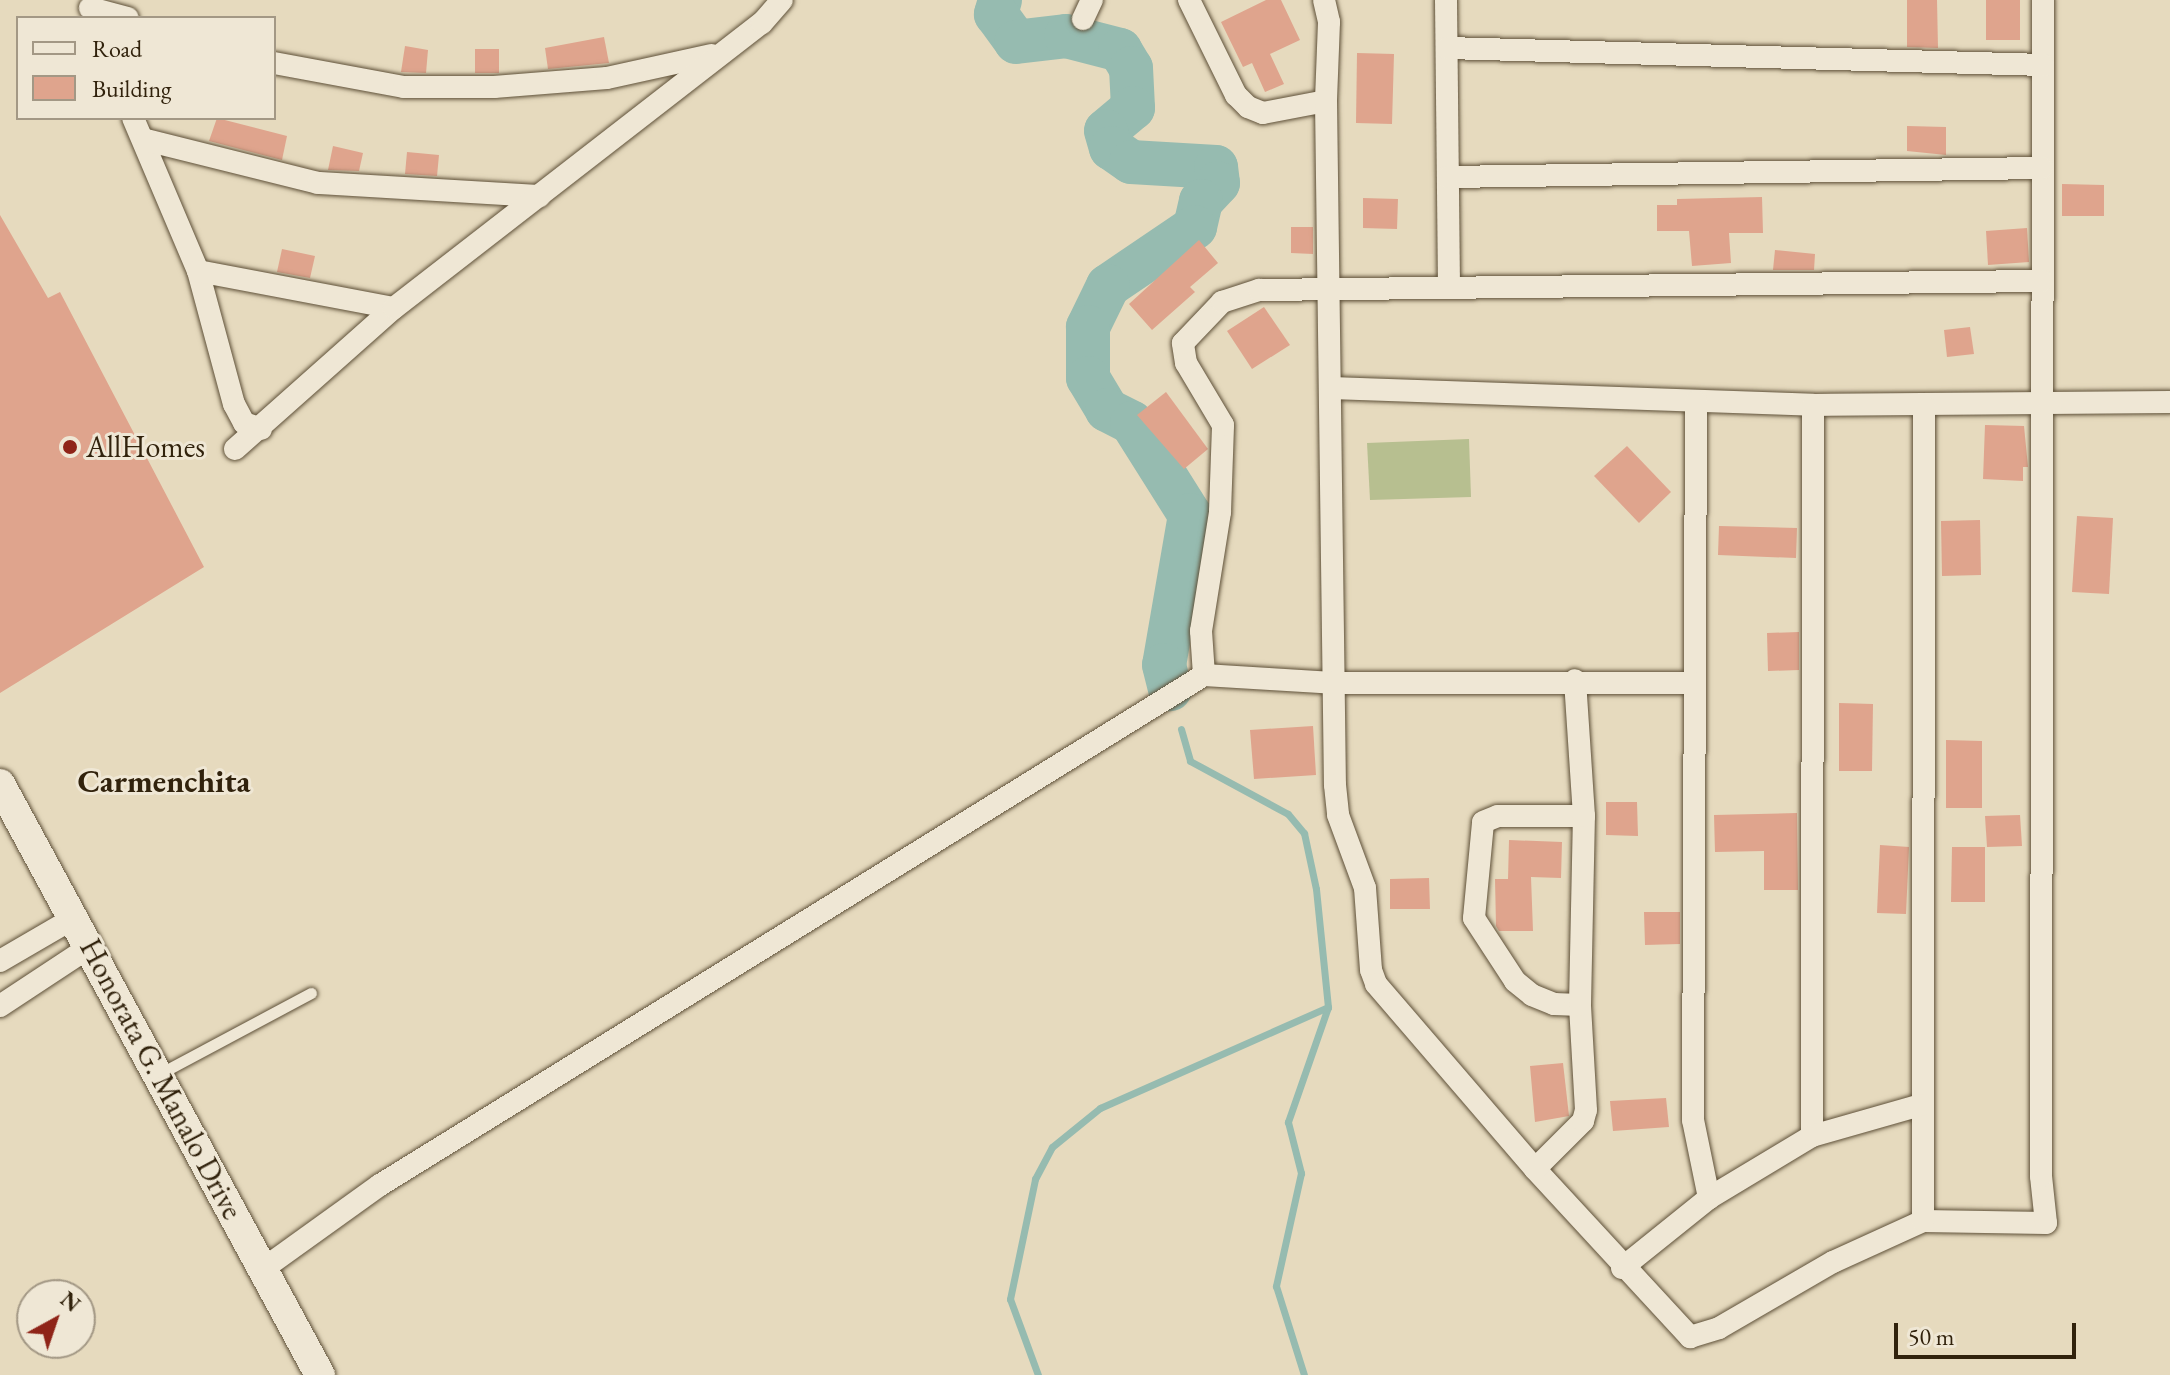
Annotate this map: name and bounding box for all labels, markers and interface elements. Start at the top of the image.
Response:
legend [16,16,276,120]
text: Road [92,33,142,64]
text: Building [92,73,172,104]
place label: AllHomes [86,429,205,465]
marker: AllHomes [61,438,79,456]
district label: Carmenchita [77,762,251,800]
street label: Honorata G. Manalo Drive [72,933,250,1225]
north arrow [16,1279,96,1359]
text: N [54,1285,87,1319]
scale bar [1898,1307,2080,1357]
text: 50 m [1908,1321,1955,1352]

